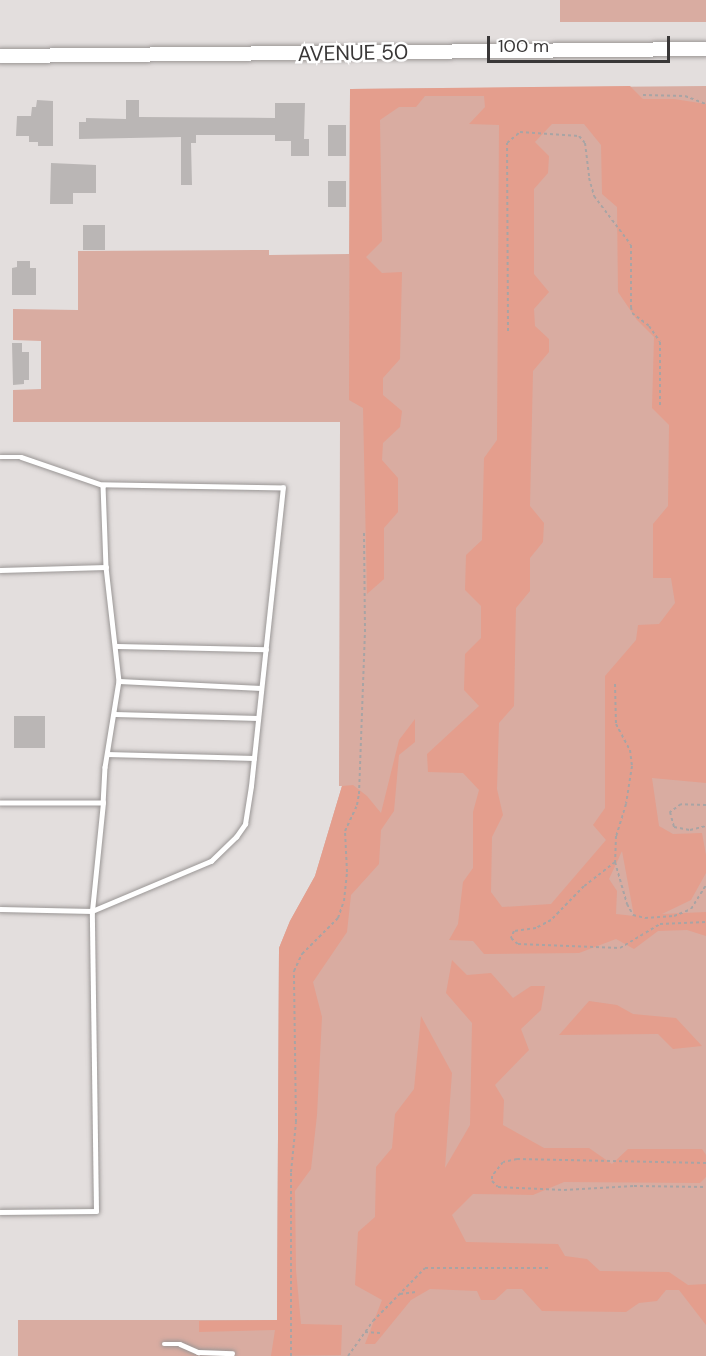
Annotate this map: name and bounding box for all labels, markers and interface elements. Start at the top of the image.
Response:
scale bar [490,24,673,62]
text: 100 m [498,34,549,58]
street label: AVENUE 50 [297,39,409,67]

